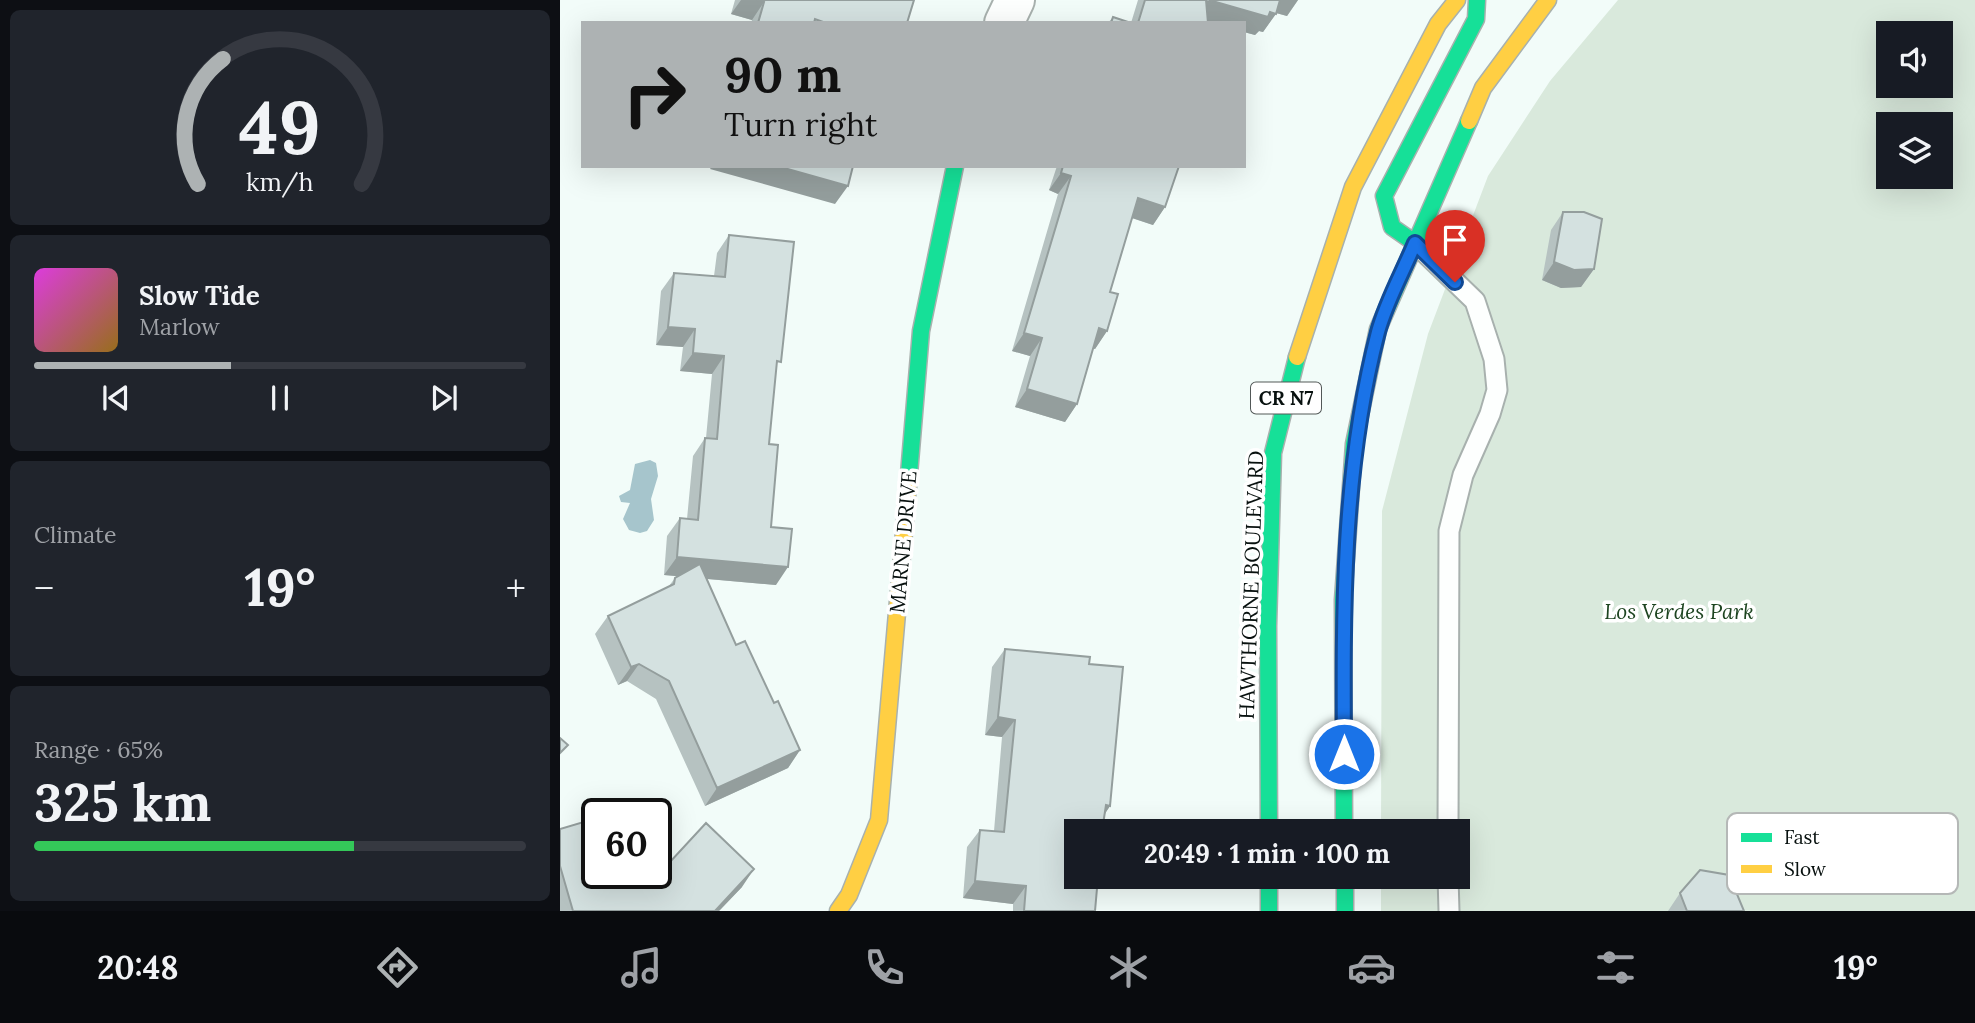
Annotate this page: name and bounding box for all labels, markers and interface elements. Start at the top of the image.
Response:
map controls [1876,21,1953,189]
button: sound [1876,21,1953,98]
text: 90 m [724,43,841,105]
icon: right [609,49,700,140]
text: 49 [239,81,321,174]
text: Turn right [724,104,877,145]
button: layers [1876,112,1953,189]
text: km/h [246,165,314,197]
pin [1425,210,1485,282]
icon: arrive [1436,221,1474,259]
text: Slow Tide [139,279,260,312]
text: Marlow [139,312,220,341]
icon: previous [97,379,135,417]
icon: pause [261,379,299,417]
icon: next [425,379,463,417]
road number: CR N7 [1251,382,1321,414]
street label: HAWTHORNE BOULEVARD [1233,450,1269,720]
street label: MARNE DRIVE [883,470,923,614]
text: Climate [34,520,116,549]
text: 19° [245,554,315,620]
text: − [34,564,54,612]
text: + [506,564,526,612]
park label: Los Verdes Park [1604,598,1754,625]
position arrow [1307,717,1381,791]
text: Range · 65% [34,735,163,764]
text: 325 km [34,769,211,835]
speed limit sign: 60 [581,798,672,889]
legend [1727,813,1958,894]
text: Fast [1784,825,1820,849]
text: 20:49 · 1 min · 100 m [1144,837,1390,870]
text: Slow [1784,857,1827,881]
icon: directions [373,943,422,992]
icon: music [617,943,666,992]
icon: phone [860,943,909,992]
icon: climate [1104,943,1153,992]
icon: car [1347,943,1396,992]
icon: filters [1591,943,1640,992]
text: 20:48 [97,947,178,988]
text: 19° [1834,947,1878,988]

